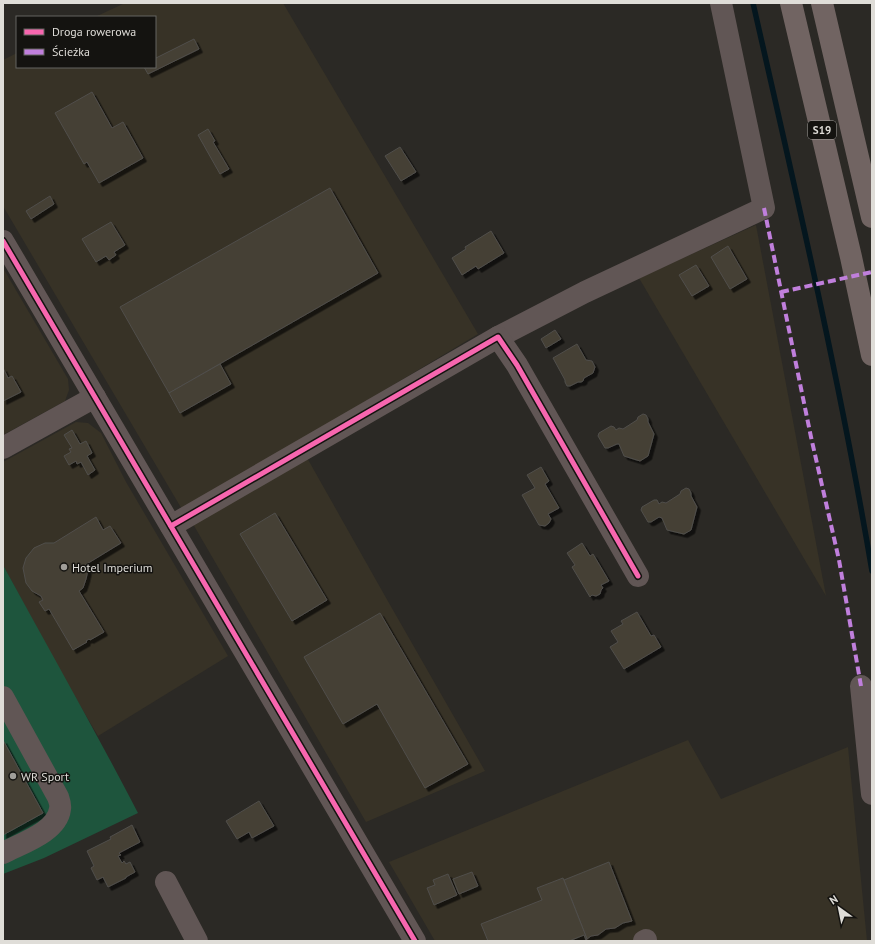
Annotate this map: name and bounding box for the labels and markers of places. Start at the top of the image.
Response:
place label: Hotel Imperium [72,560,153,575]
marker: Hotel Imperium [59,562,69,572]
place label: WR Sport [21,769,69,784]
marker: WR Sport [8,771,18,781]

